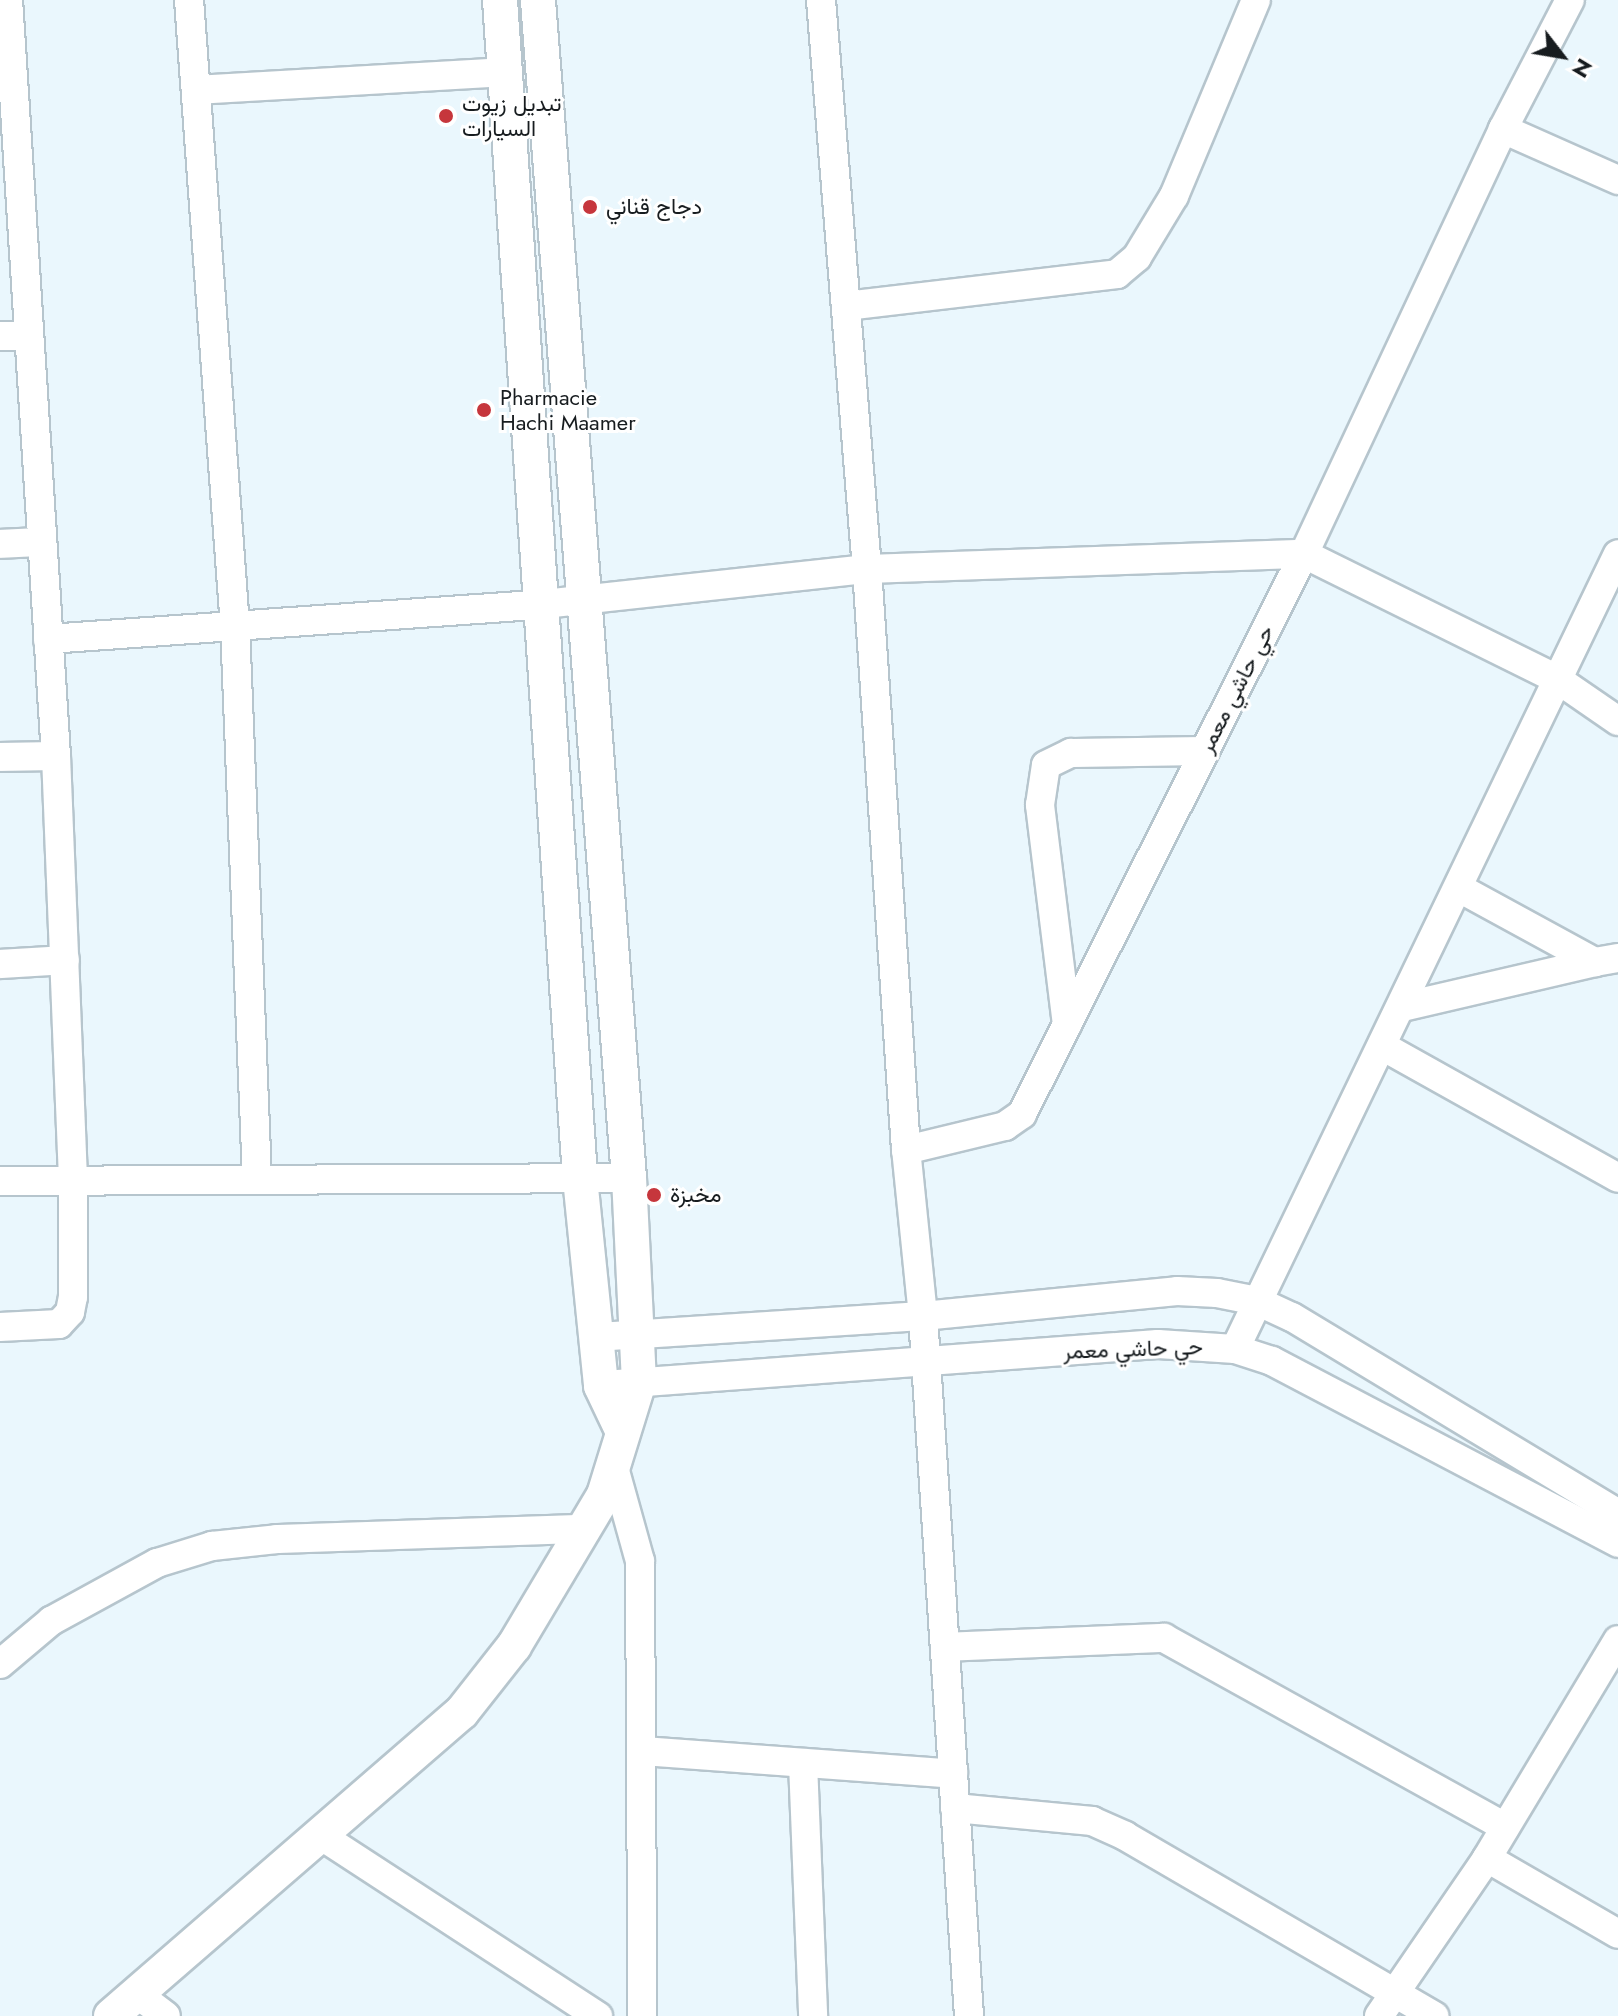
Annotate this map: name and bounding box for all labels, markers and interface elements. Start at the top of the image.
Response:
north arrow [1522,16,1602,96]
text: N [1564,53,1601,84]
place label: تبديل زيوت السيارات [462,90,562,142]
marker: تبديل زيوت السيارات [437,107,455,125]
place label: دجاج قناني [606,194,702,220]
marker: دجاج قناني [581,198,599,216]
place label: Pharmacie Hachi Maamer [500,384,636,436]
marker: Pharmacie Hachi Maamer [475,401,493,419]
street label: حي حاشي معمر [1193,621,1279,757]
place label: مخبزة [670,1182,721,1208]
marker: مخبزة [645,1186,663,1204]
street label: حي حاشي معمر [1063,1333,1203,1365]

